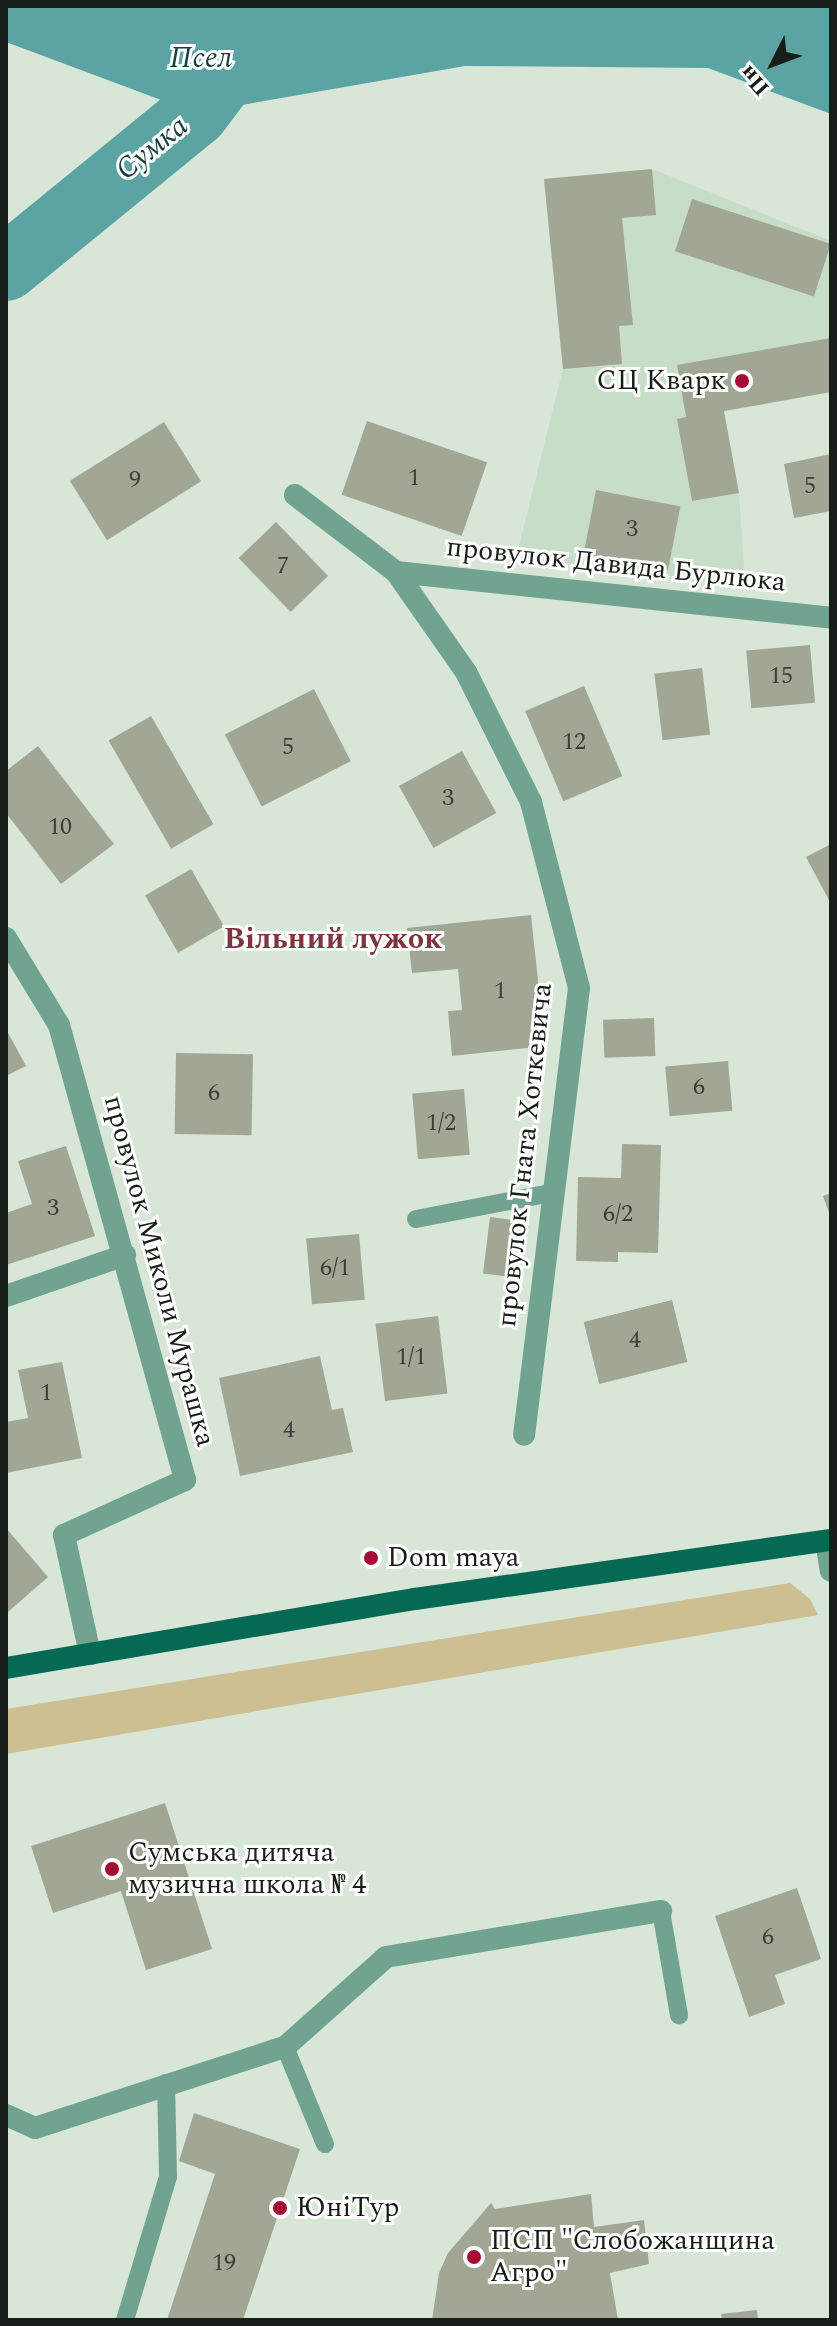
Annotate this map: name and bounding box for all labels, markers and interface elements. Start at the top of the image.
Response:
north arrow [733,24,813,104]
water label: Псел [170,40,232,76]
text: Пн [732,58,778,103]
water label: Сумка [109,108,195,188]
place label: СЦ Кварк [597,364,726,398]
marker: СЦ Кварк [733,372,751,390]
house number: 1 [408,465,420,493]
house number: 9 [129,467,141,495]
house number: 5 [804,473,816,501]
house number: 3 [626,516,638,544]
street label: провулок Давида Бурлюка [445,530,787,600]
house number: 7 [277,553,289,581]
house number: 15 [769,663,793,691]
house number: 12 [562,729,586,757]
house number: 5 [282,734,294,762]
house number: 3 [442,785,454,813]
house number: 10 [48,814,72,842]
district label: Вільний лужок [224,921,442,957]
house number: 1 [494,978,506,1006]
street label: провулок Гната Хоткевича [490,981,560,1329]
house number: 6 [693,1074,705,1102]
house number: 6 [208,1080,220,1108]
street label: провулок Миколи Мурашка [96,1092,222,1450]
house number: 1/2 [426,1110,456,1138]
house number: 3 [47,1195,59,1223]
house number: 6/2 [603,1201,633,1229]
house number: 6/1 [320,1255,350,1283]
house number: 4 [629,1327,641,1355]
house number: 1/1 [396,1344,426,1372]
house number: 1 [40,1380,52,1408]
house number: 4 [283,1417,295,1445]
place label: Dom maya [387,1541,520,1575]
marker: Dom maya [362,1549,380,1567]
place label: Сумська дитяча музична школа № 4 [128,1836,366,1902]
marker: Сумська дитяча музична школа № 4 [103,1860,121,1878]
house number: 6 [762,1924,774,1952]
place label: ЮніТур [296,2191,399,2225]
marker: ЮніТур [271,2199,289,2217]
place label: ПСП "Слобожанщина Агро" [490,2224,775,2290]
marker: ПСП "Слобожанщина Агро" [465,2248,483,2266]
house number: 19 [212,2250,236,2278]

